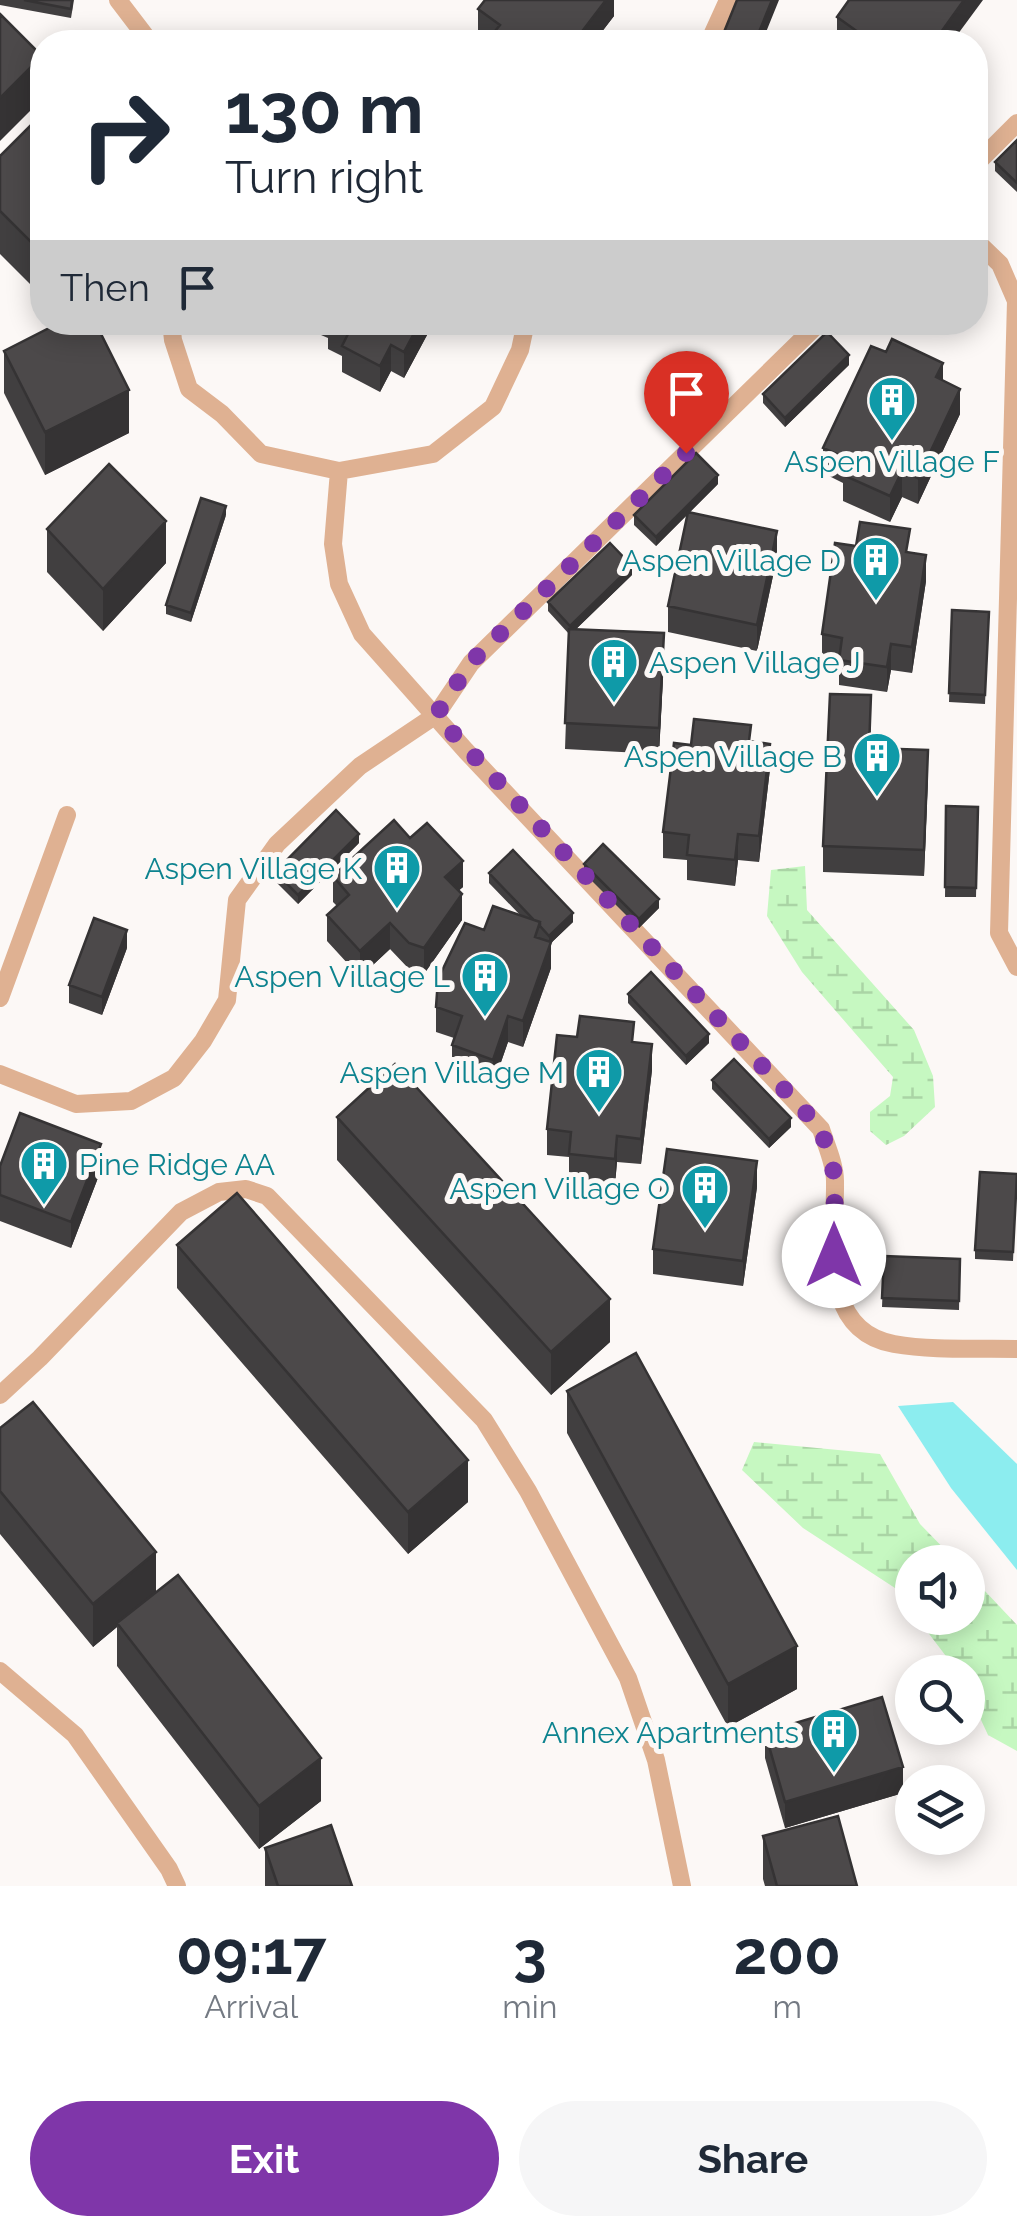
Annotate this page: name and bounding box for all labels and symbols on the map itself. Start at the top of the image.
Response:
pin [644,351,729,454]
building icon: Aspen Village F [866,374,918,442]
place label: Aspen Village F [784,444,1000,479]
building icon: Aspen Village D [850,534,902,602]
place label: Aspen Village D [621,543,841,578]
building icon: Aspen Village J [588,636,640,704]
place label: Aspen Village J [649,645,861,680]
building icon: Aspen Village B [851,730,903,798]
place label: Aspen Village B [624,739,842,774]
building icon: Aspen Village K [371,842,423,910]
place label: Aspen Village K [145,851,363,886]
building icon: Aspen Village L [459,950,511,1018]
place label: Aspen Village L [234,959,450,994]
building icon: Aspen Village M [573,1046,625,1114]
place label: Aspen Village M [340,1055,564,1090]
building icon: Pine Ridge AA [18,1138,70,1206]
place label: Pine Ridge AA [79,1147,275,1182]
building icon: Aspen Village O [679,1162,731,1230]
place label: Aspen Village O [449,1171,670,1206]
position arrow [782,1204,886,1308]
building icon: Annex Apartments [808,1706,860,1774]
place label: Annex Apartments [542,1715,799,1750]

